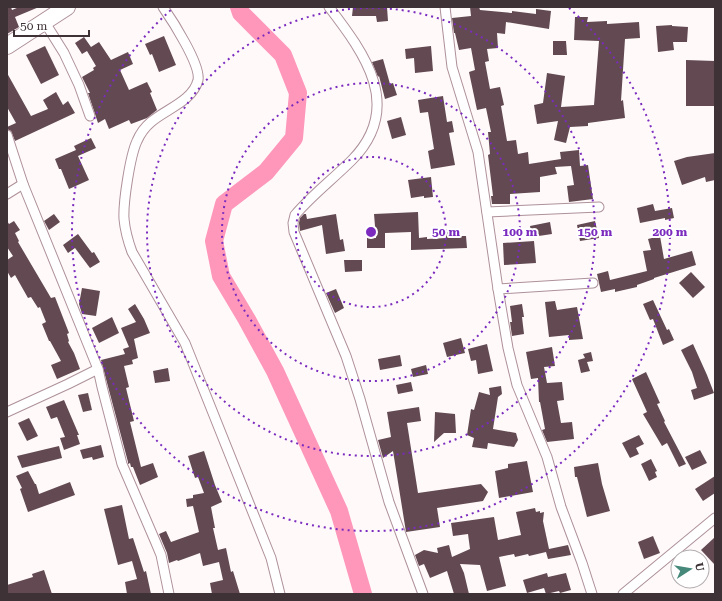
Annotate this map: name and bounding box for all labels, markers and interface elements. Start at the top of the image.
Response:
scale bar [14,12,89,38]
text: 50 m [20,19,47,33]
centre of rings [364,225,378,239]
text: 50 m [432,225,460,239]
text: 100 m [503,225,538,239]
text: 150 m [578,225,613,239]
text: 200 m [653,225,688,239]
north arrow [670,549,710,589]
text: U [692,562,707,573]

